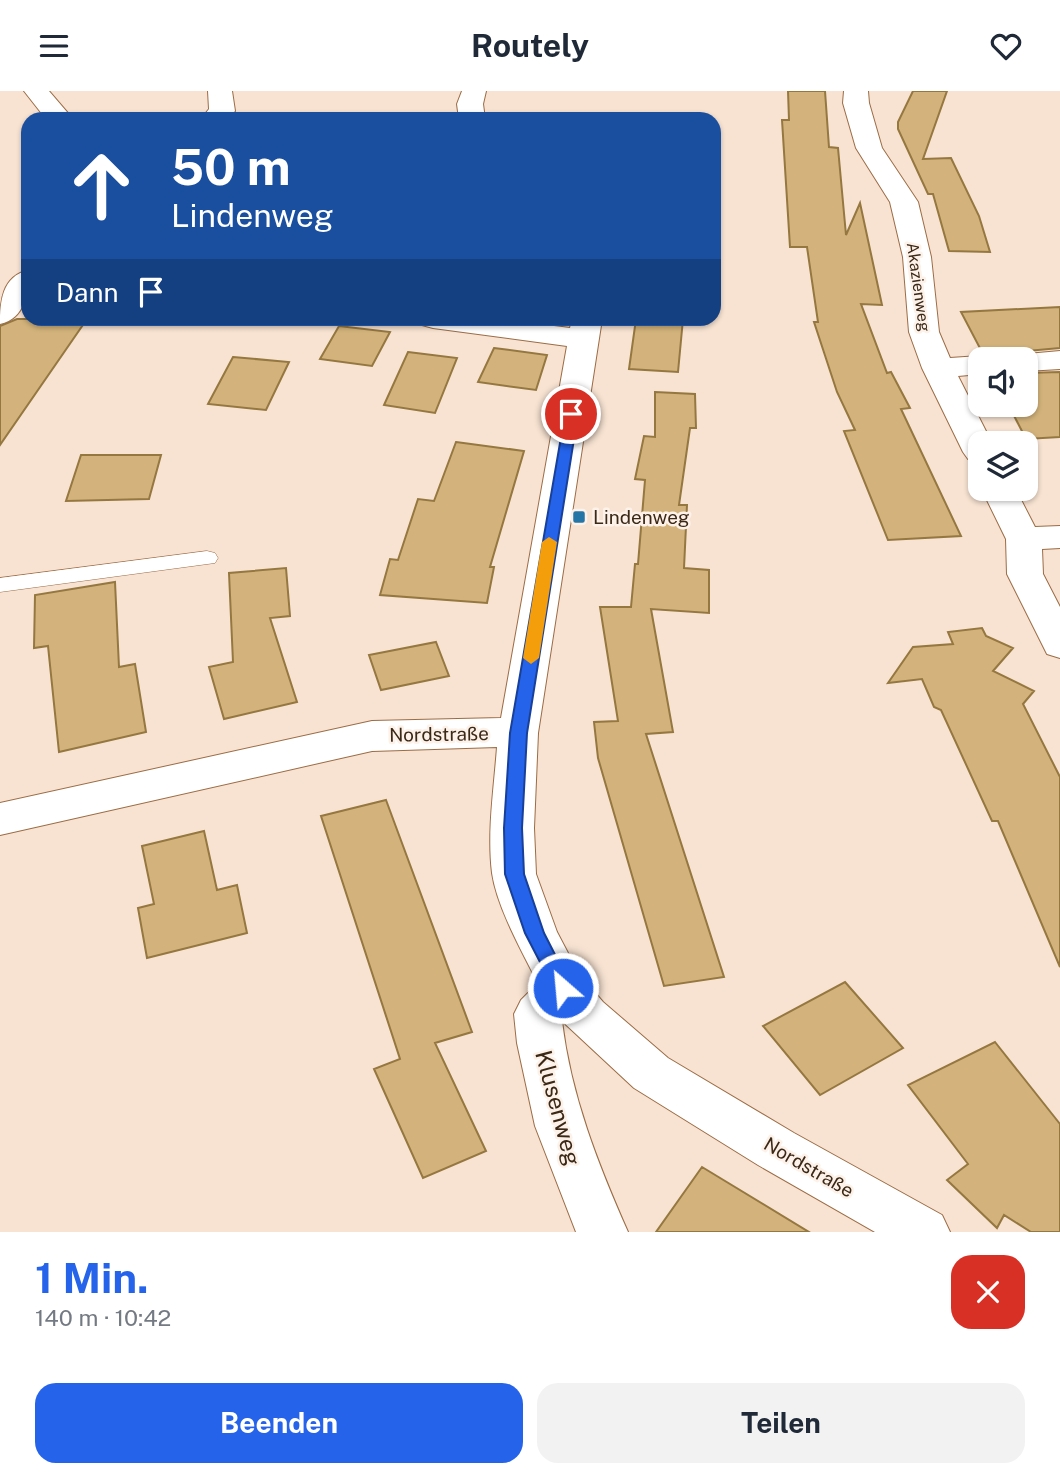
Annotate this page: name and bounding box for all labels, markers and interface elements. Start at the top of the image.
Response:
icon: menu [35,27,73,65]
text: Routely [471,27,589,64]
icon: heart [987,27,1025,65]
text: 50 m [171,138,291,196]
icon: ahead [56,140,147,231]
text: Lindenweg [171,197,334,234]
street label: Akazienweg [903,241,934,333]
icon: arrive [132,273,170,311]
text: Dann [56,277,118,308]
map controls [968,347,1038,501]
button: sound [968,347,1038,417]
pin [541,384,601,444]
icon: arrive [552,395,590,433]
button: layers [968,431,1038,501]
place label: Lindenweg [593,506,690,528]
marker: Lindenweg [571,509,587,525]
street label: Nordstraße [389,722,489,746]
position arrow [526,951,600,1025]
street label: Klusenweg [530,1047,587,1168]
street label: Nordstraße [760,1132,858,1202]
text: 1 Min. [35,1253,149,1302]
button: close [951,1255,1025,1329]
text: 140 m · 10:42 [35,1304,171,1331]
button: Beenden [35,1383,523,1463]
button: Teilen [537,1383,1025,1463]

